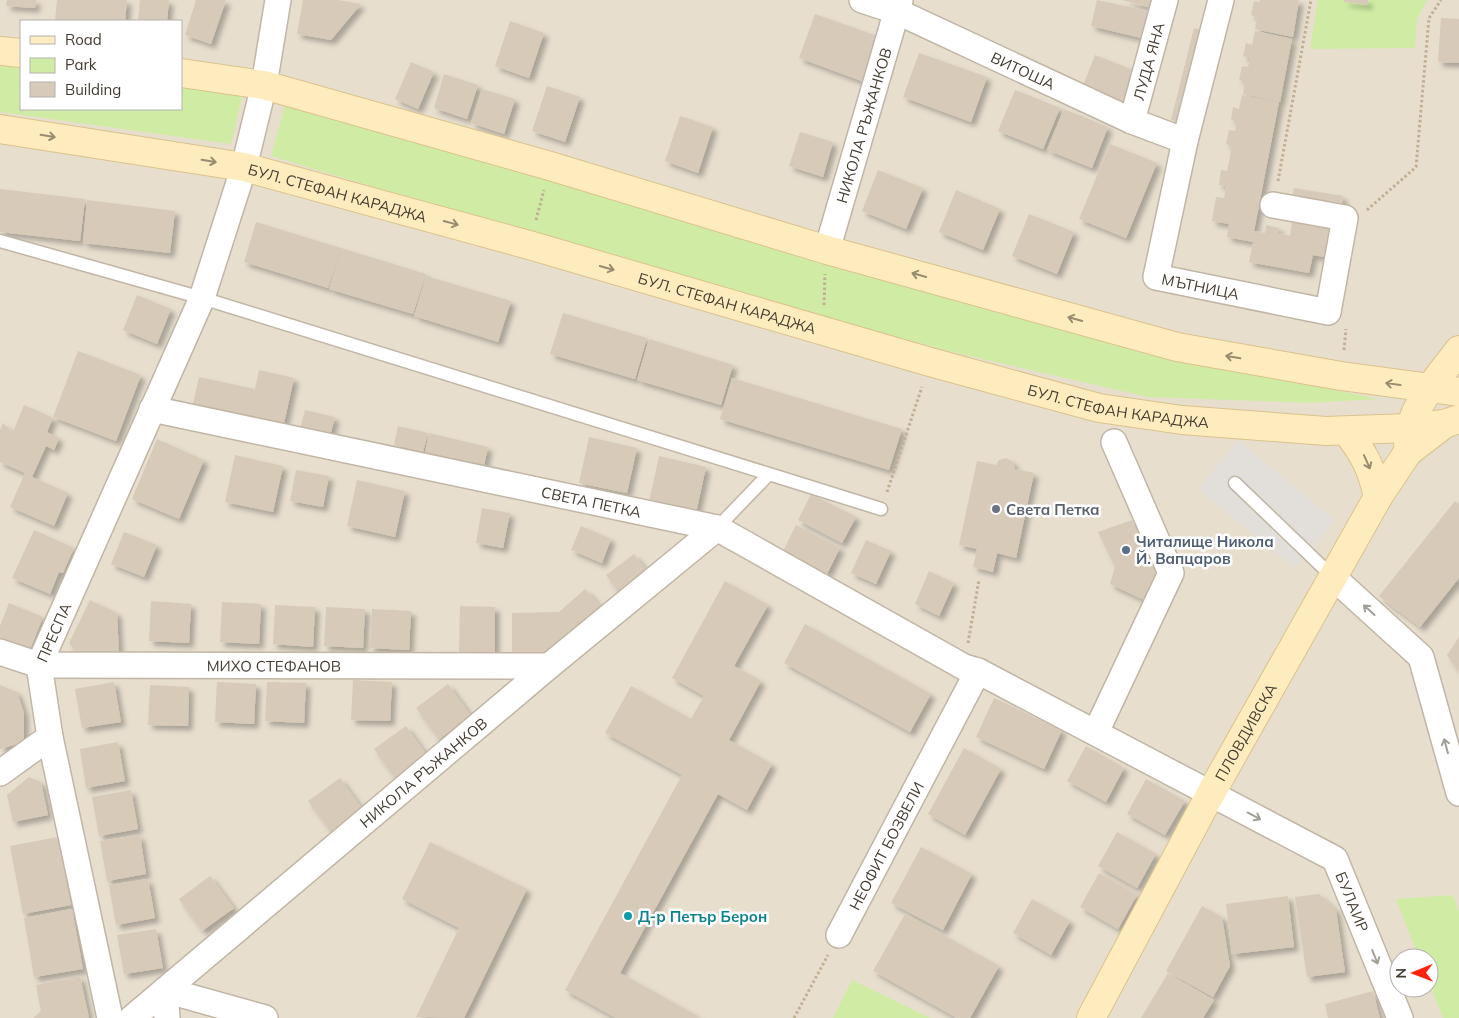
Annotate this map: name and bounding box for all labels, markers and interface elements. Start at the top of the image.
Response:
legend [20,20,182,110]
street label: ЛУДА ЯНА [1129,20,1168,102]
text: Road [65,30,102,49]
street label: НИКОЛА РЪЖАНКОВ [832,45,895,205]
street label: ВИТОША [988,47,1058,93]
text: Park [65,55,97,74]
text: Building [65,80,121,99]
one-way arrow [40,132,56,142]
one-way arrow [200,157,216,167]
street label: БУЛ. СТЕФАН КАРАДЖА [246,159,429,226]
one-way arrow [442,219,458,229]
one-way arrow [599,263,615,273]
street label: БУЛ. СТЕФАН КАРАДЖА [636,268,818,338]
street label: МЪТНИЦА [1160,269,1241,303]
one-way arrow [911,270,927,279]
one-way arrow [1068,313,1084,323]
one-way arrow [1225,352,1241,361]
one-way arrow [1386,378,1402,388]
street label: БУЛ. СТЕФАН КАРАДЖА [1026,380,1210,432]
one-way arrow [1363,454,1372,469]
street label: СВЕТА ПЕТКА [540,482,643,521]
place label: Света Петка [1006,500,1100,519]
marker: Света Петка [990,503,1002,515]
place label: Читалище Никола Й. Вапцаров [1136,532,1274,568]
marker: Читалище Никола Й. Вапцаров [1120,544,1132,556]
street label: ПРЕСПА [32,600,75,665]
one-way arrow [1363,604,1376,616]
street label: МИХО СТЕФАНОВ [207,656,341,675]
street label: ПЛОВДИВСКА [1210,680,1280,784]
street label: НИКОЛА РЪЖАНКОВ [355,713,491,831]
one-way arrow [1441,738,1450,754]
street label: НЕОФИТ БОЗВЕЛИ [844,778,928,913]
one-way arrow [1246,812,1261,821]
street label: БУЛАИР [1332,869,1373,935]
place label: Д-р Петър Берон [638,907,767,926]
marker: Д-р Петър Берон [622,910,634,922]
north arrow [1389,948,1439,998]
one-way arrow [1371,949,1380,964]
text: N [1392,968,1410,979]

